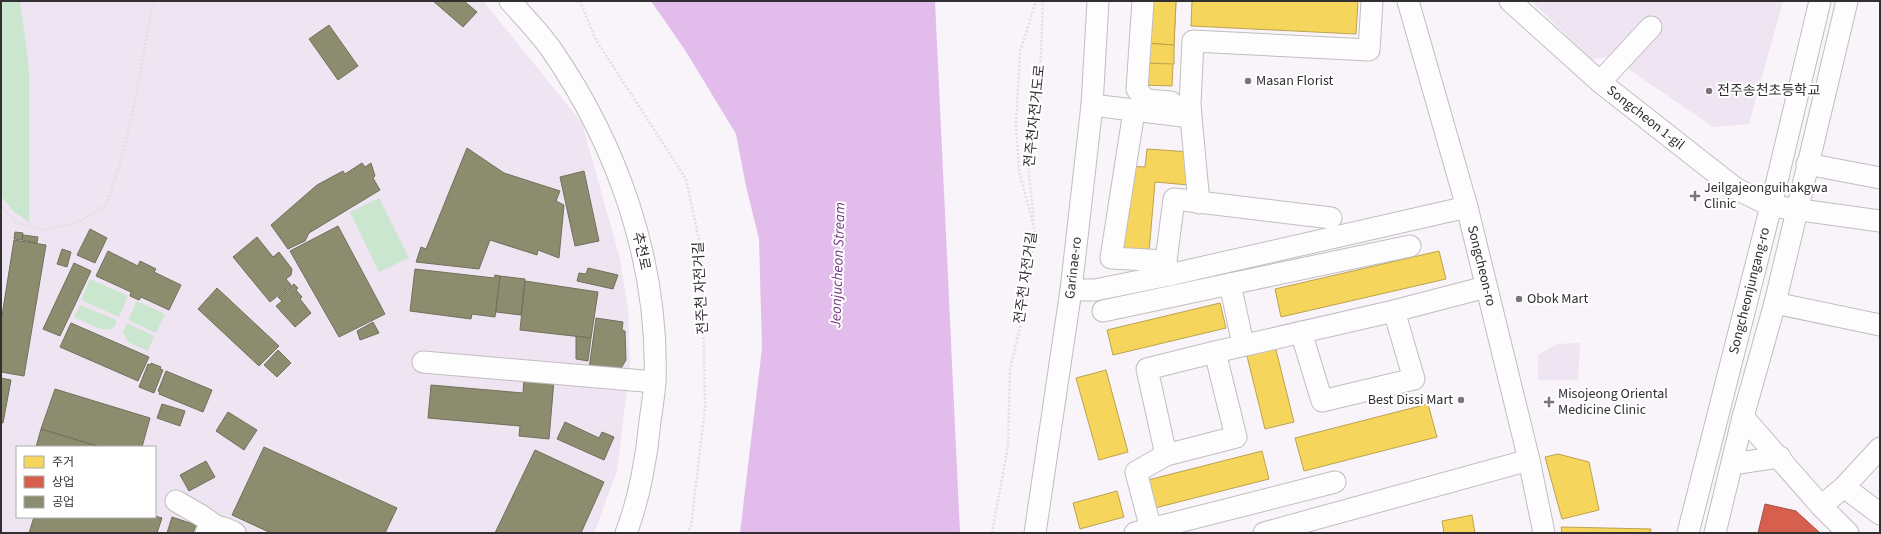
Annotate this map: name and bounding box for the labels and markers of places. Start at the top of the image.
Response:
place label: Masan Florist [1256,71,1334,91]
marker: Masan Florist [1243,76,1253,86]
place label: 전주송천초등학교 [1717,81,1820,101]
marker: 전주송천초등학교 [1704,86,1714,96]
place label: Jeilgajeonguihakgwa Clinic [1704,178,1828,214]
marker: Jeilgajeonguihakgwa Clinic [1689,190,1701,202]
place label: Obok Mart [1527,289,1588,309]
marker: Obok Mart [1514,294,1524,304]
place label: Misojeong Oriental Medicine Clinic [1558,384,1668,420]
place label: Best Dissi Mart [1368,390,1453,410]
marker: Best Dissi Mart [1456,395,1466,405]
marker: Misojeong Oriental Medicine Clinic [1543,396,1555,408]

